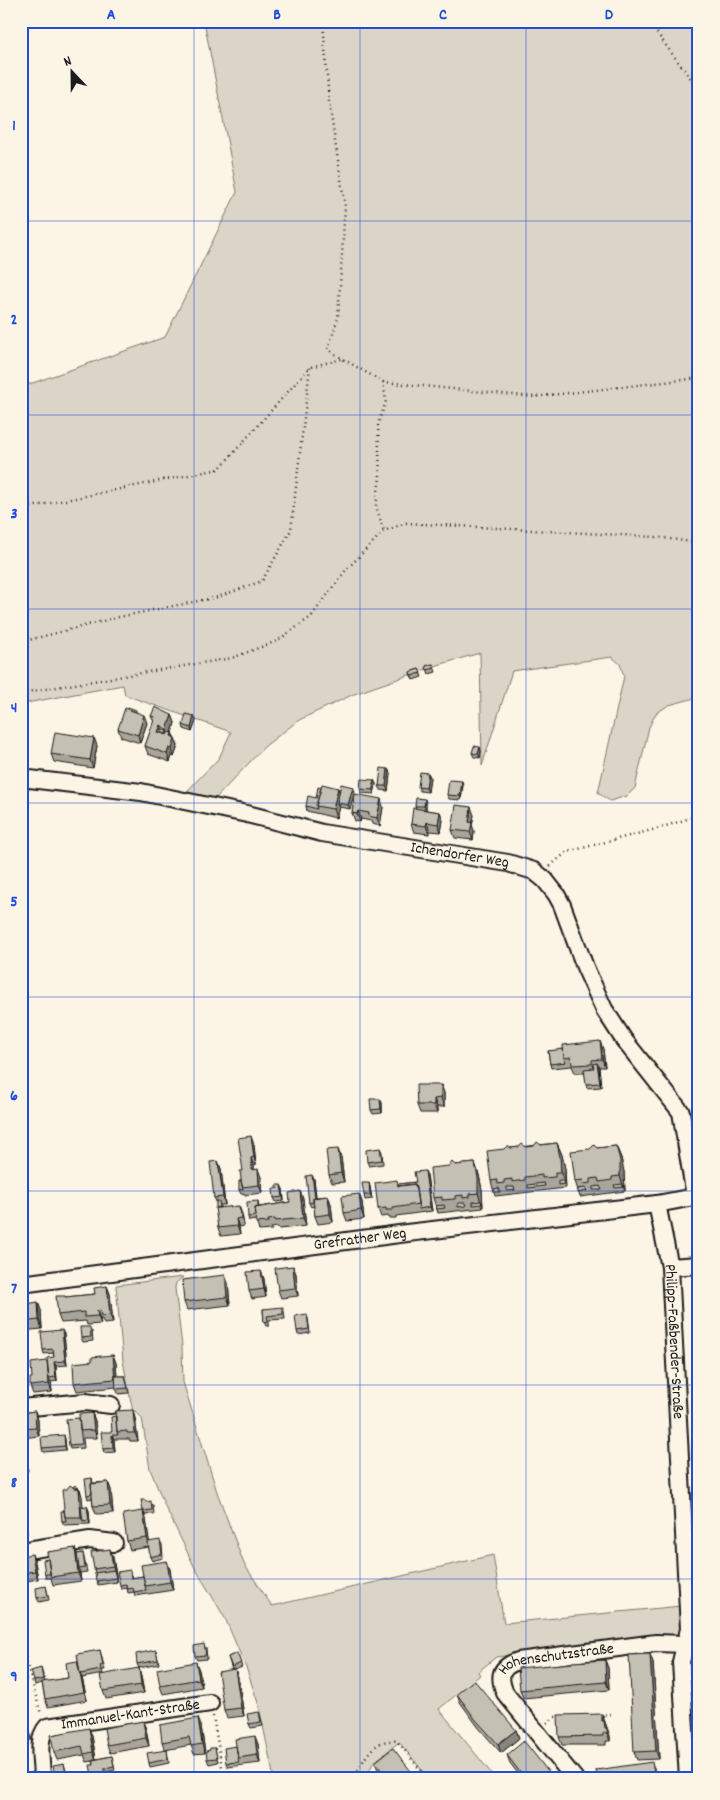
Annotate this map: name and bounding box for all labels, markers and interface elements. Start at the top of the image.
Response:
text: A [107,4,116,27]
text: B [273,4,281,27]
text: C [439,4,447,27]
text: D [605,4,614,27]
north arrow [48,48,98,98]
text: N [61,51,75,72]
text: 1 [12,115,16,138]
text: 2 [11,309,18,332]
text: 3 [10,503,18,526]
text: 4 [11,697,17,720]
street label: Ichendorfer Weg [409,836,511,874]
text: 5 [10,891,18,914]
text: 6 [10,1085,18,1108]
street label: Grefrather Weg [312,1222,408,1257]
street label: Philipp-Faßbender-Straße [658,1263,689,1420]
text: 7 [11,1278,17,1301]
text: 8 [11,1472,18,1495]
street label: Hohenschutzstraße [492,1637,615,1680]
text: 9 [10,1666,18,1689]
street label: Immanuel-Kant-Straße [60,1693,201,1736]

